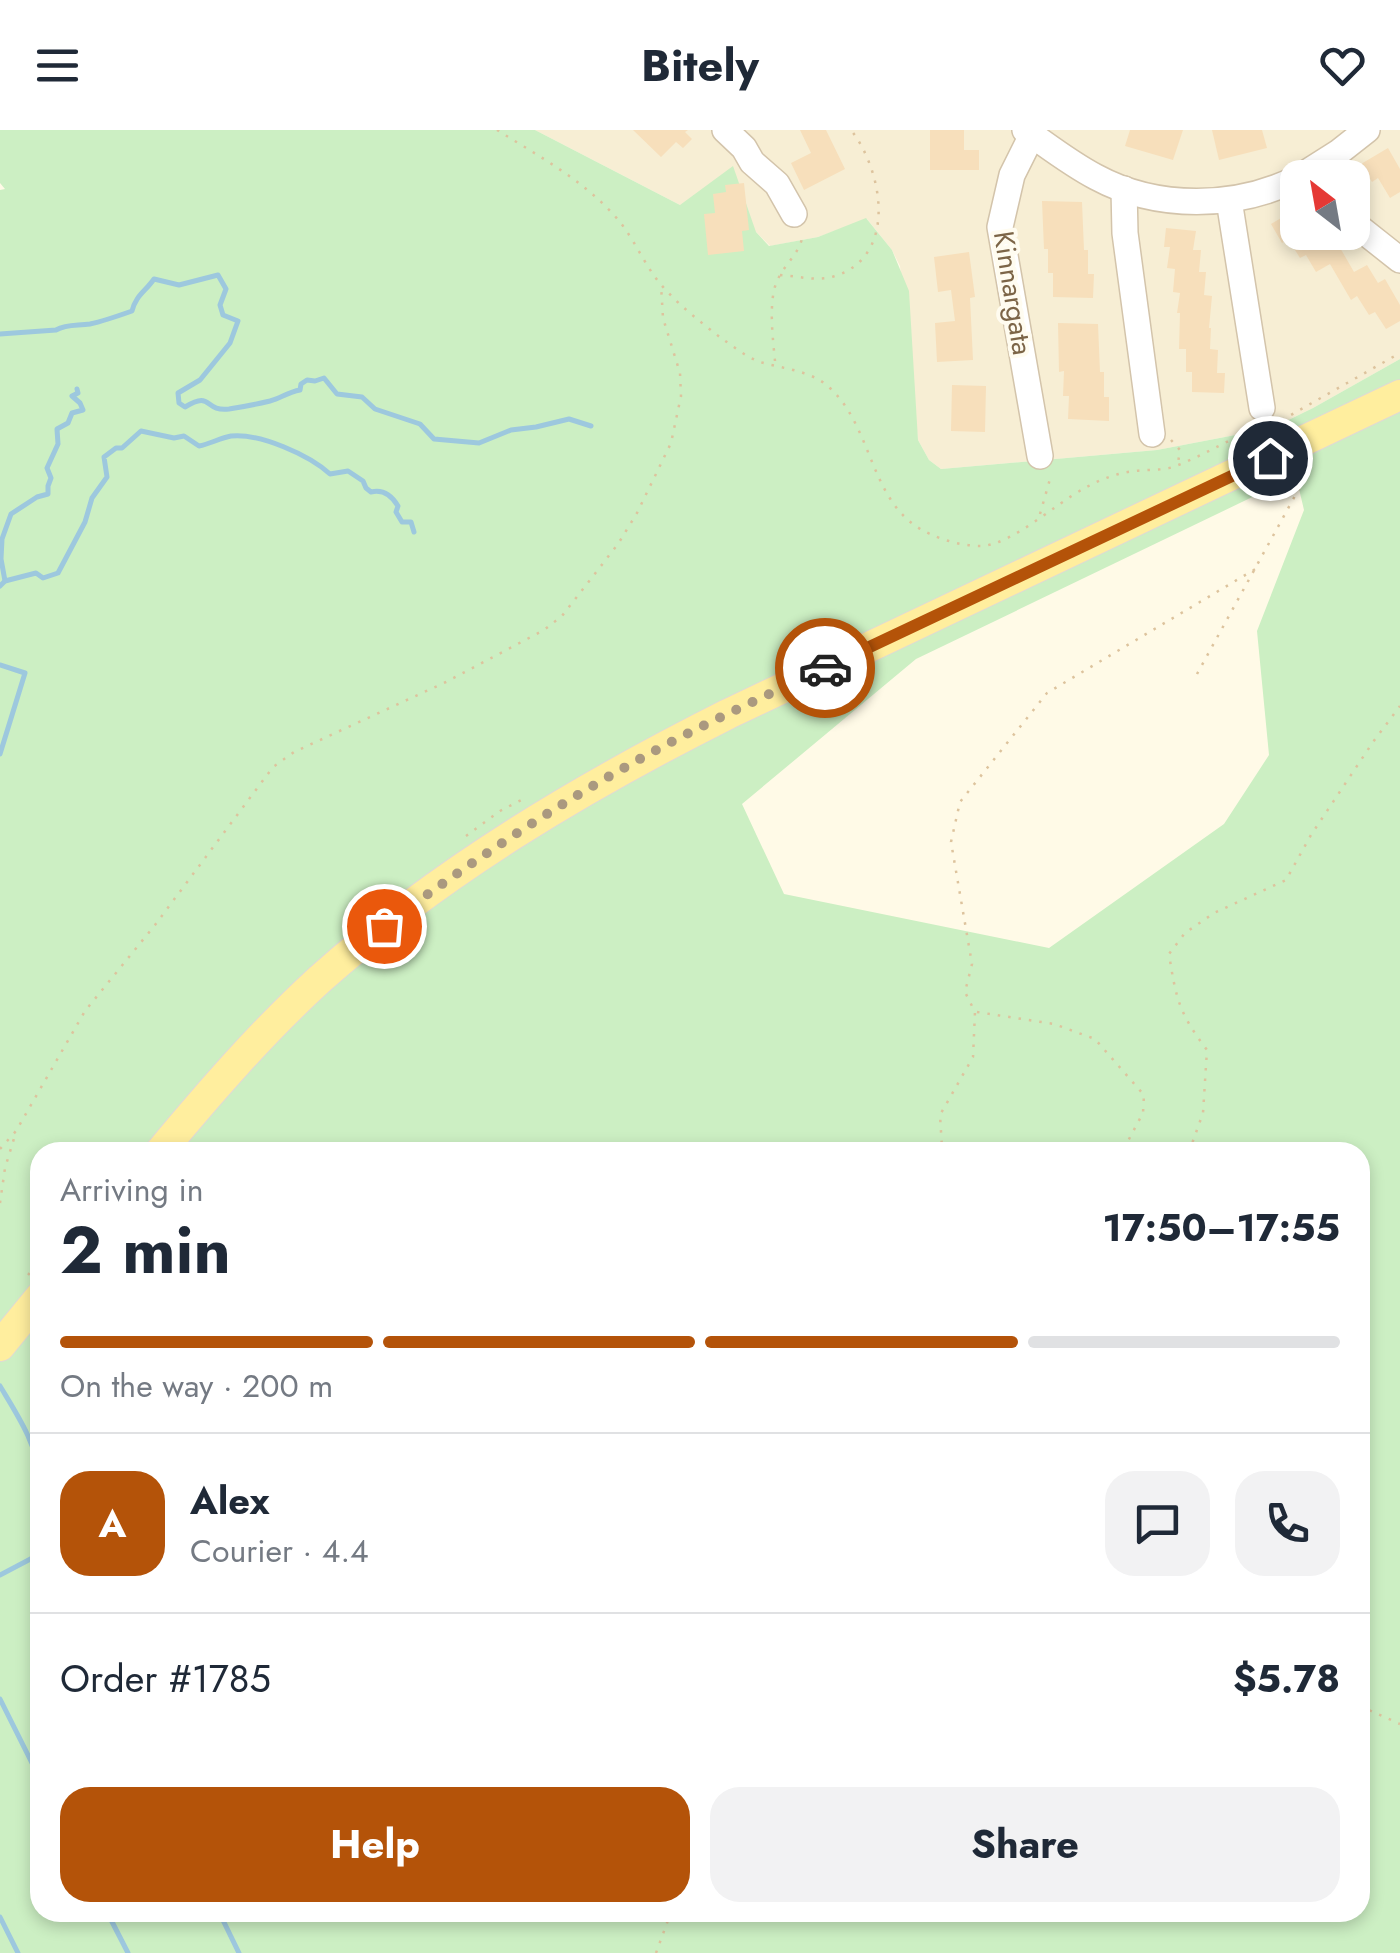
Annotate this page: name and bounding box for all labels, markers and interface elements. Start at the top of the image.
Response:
text: Bitely [641,33,759,98]
icon: menu [30,38,85,93]
icon: heart [1315,38,1370,93]
north arrow [1280,160,1370,250]
map controls [1280,160,1370,250]
street label: Kinnargata [983,228,1043,358]
pin [1228,416,1313,501]
icon: home [1243,431,1298,486]
courier [775,618,875,718]
icon: car [798,641,853,696]
pin [342,884,427,969]
icon: bag [357,899,412,954]
text: Arriving in [60,1167,204,1213]
text: 17:50–17:55 [1103,1200,1340,1255]
text: 2 min [60,1203,231,1297]
text: On the way · 200 m [60,1363,333,1409]
button: chat [1105,1471,1210,1576]
button: phone [1235,1471,1340,1576]
text: Alex [190,1473,270,1528]
text: A [99,1496,126,1551]
text: Courier · 4.4 [190,1528,369,1574]
text: Order #1785 [60,1651,271,1706]
text: $5.78 [1233,1651,1340,1706]
button: Help [60,1787,690,1902]
button: Share [710,1787,1340,1902]

